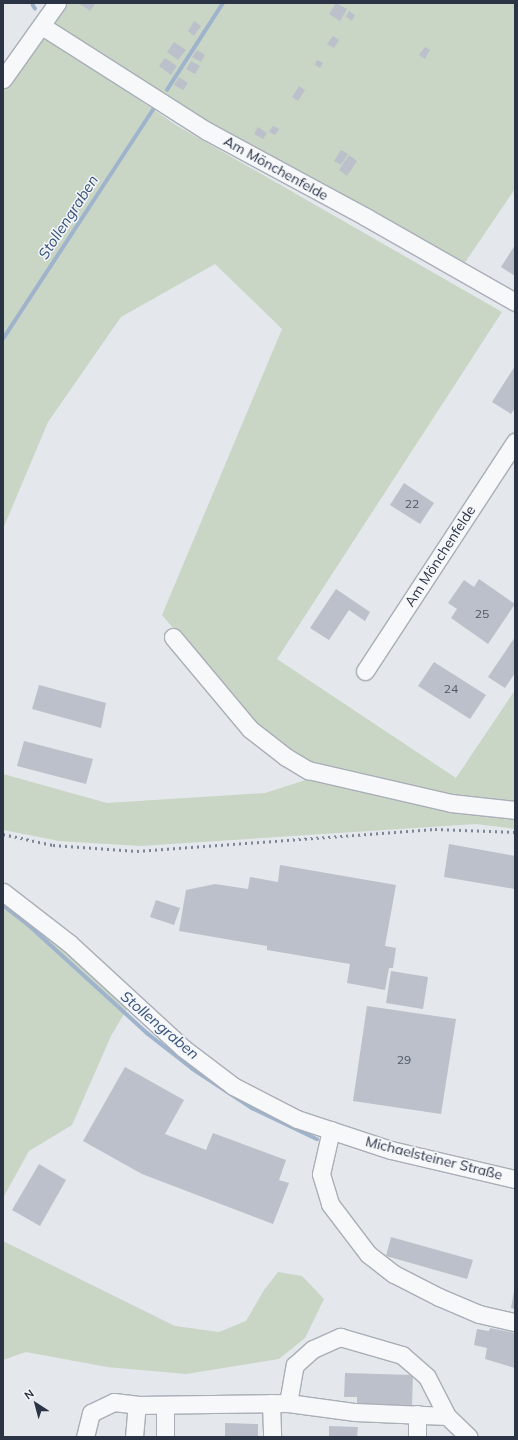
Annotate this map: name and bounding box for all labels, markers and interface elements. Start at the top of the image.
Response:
street label: Am Mönchenfelde [221,132,331,204]
water label: Stollengraben [34,172,102,262]
house number: 22 [405,497,419,511]
street label: Am Mönchenfelde [401,502,479,610]
house number: 25 [475,607,489,621]
house number: 24 [444,682,458,696]
water label: Stollengraben [117,987,203,1063]
house number: 29 [397,1053,411,1067]
street label: Michaelsteiner Straße [364,1133,504,1183]
north arrow [16,1384,56,1424]
text: N [21,1386,36,1402]

